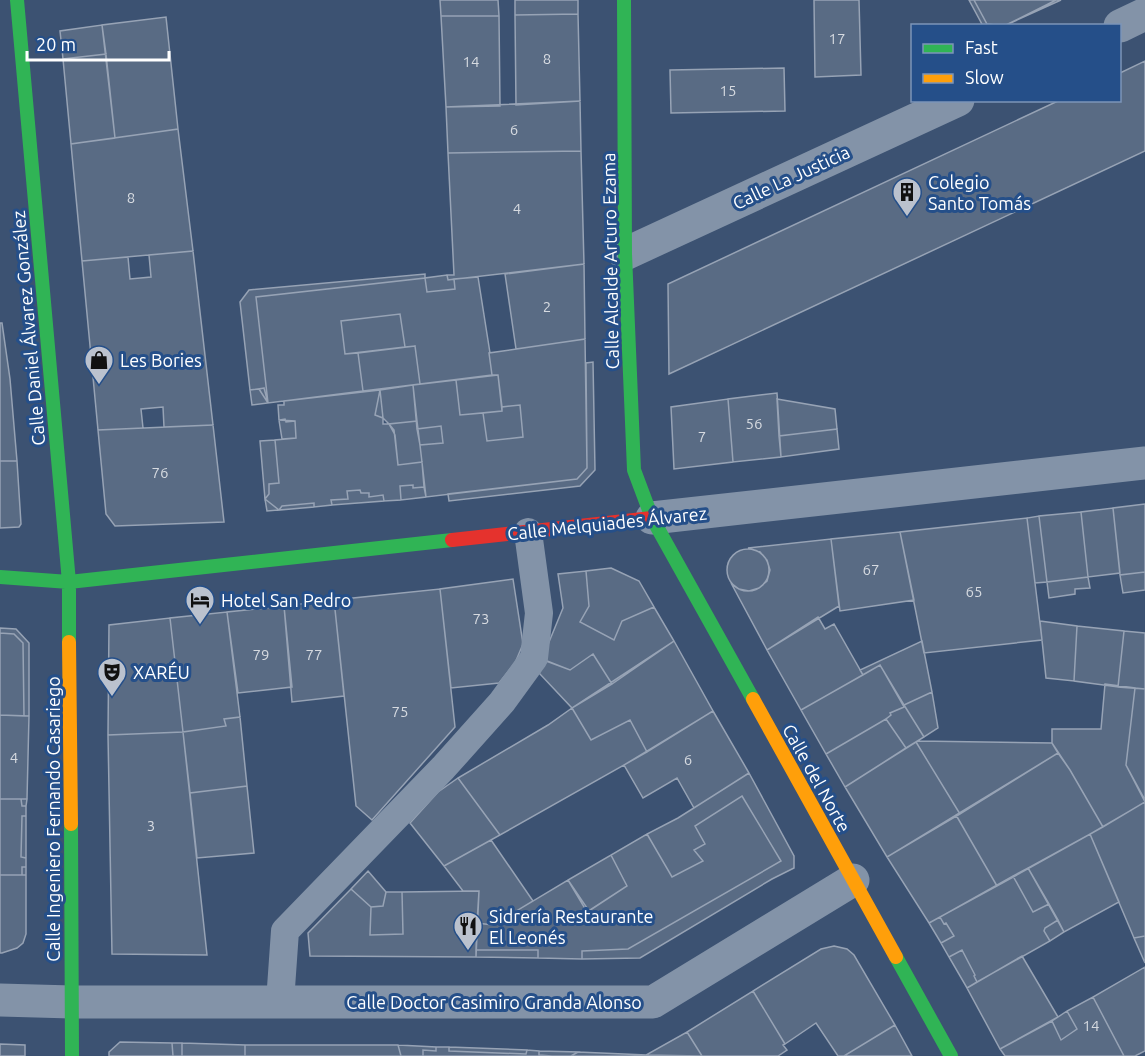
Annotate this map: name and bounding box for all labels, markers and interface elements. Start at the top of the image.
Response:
scale bar [27,24,170,62]
legend [911,24,1121,102]
house number: 17 [829,30,845,47]
text: 20 m [36,34,76,54]
text: Fast [965,37,998,57]
house number: 8 [543,50,551,67]
house number: 14 [463,53,479,70]
text: Slow [965,67,1004,87]
house number: 15 [720,82,736,99]
house number: 6 [510,121,518,138]
street label: Calle La Justicia [729,141,853,213]
street label: Calle Alcalde Arturo Ezama [598,152,622,370]
place label: Colegio Santo Tomás [928,172,1031,213]
building icon: Colegio Santo Tomás [891,176,923,218]
house number: 8 [127,189,135,206]
house number: 4 [513,200,521,217]
street label: Calle Daniel Álvarez González [7,210,48,446]
house number: 2 [543,298,551,315]
shop icon: Les Bories [83,344,115,386]
place label: Les Bories [120,350,202,370]
house number: 56 [746,415,762,432]
house number: 7 [698,428,706,445]
house number: 76 [152,464,168,481]
street label: Calle Melquiades Álvarez [506,502,708,543]
house number: 67 [863,561,879,578]
house number: 65 [966,583,982,600]
hotel icon: Hotel San Pedro [184,584,216,626]
place label: Hotel San Pedro [221,590,351,610]
house number: 73 [473,610,489,627]
house number: 79 [253,646,269,663]
house number: 77 [306,646,322,663]
theatre icon: XARÉU [96,656,128,698]
place label: XARÉU [133,661,190,682]
street label: Calle Ingeniero Fernando Casariego [43,676,63,962]
house number: 75 [392,703,408,720]
street label: Calle del Norte [779,721,855,835]
house number: 4 [10,749,18,766]
house number: 6 [684,751,692,768]
house number: 3 [147,817,155,834]
place label: Sidrería Restaurante El Leonés [489,906,653,947]
restaurant icon: Sidrería Restaurante El Leonés [452,910,484,952]
street label: Calle Doctor Casimiro Granda Alonso [346,992,642,1012]
house number: 14 [1083,1017,1099,1034]

